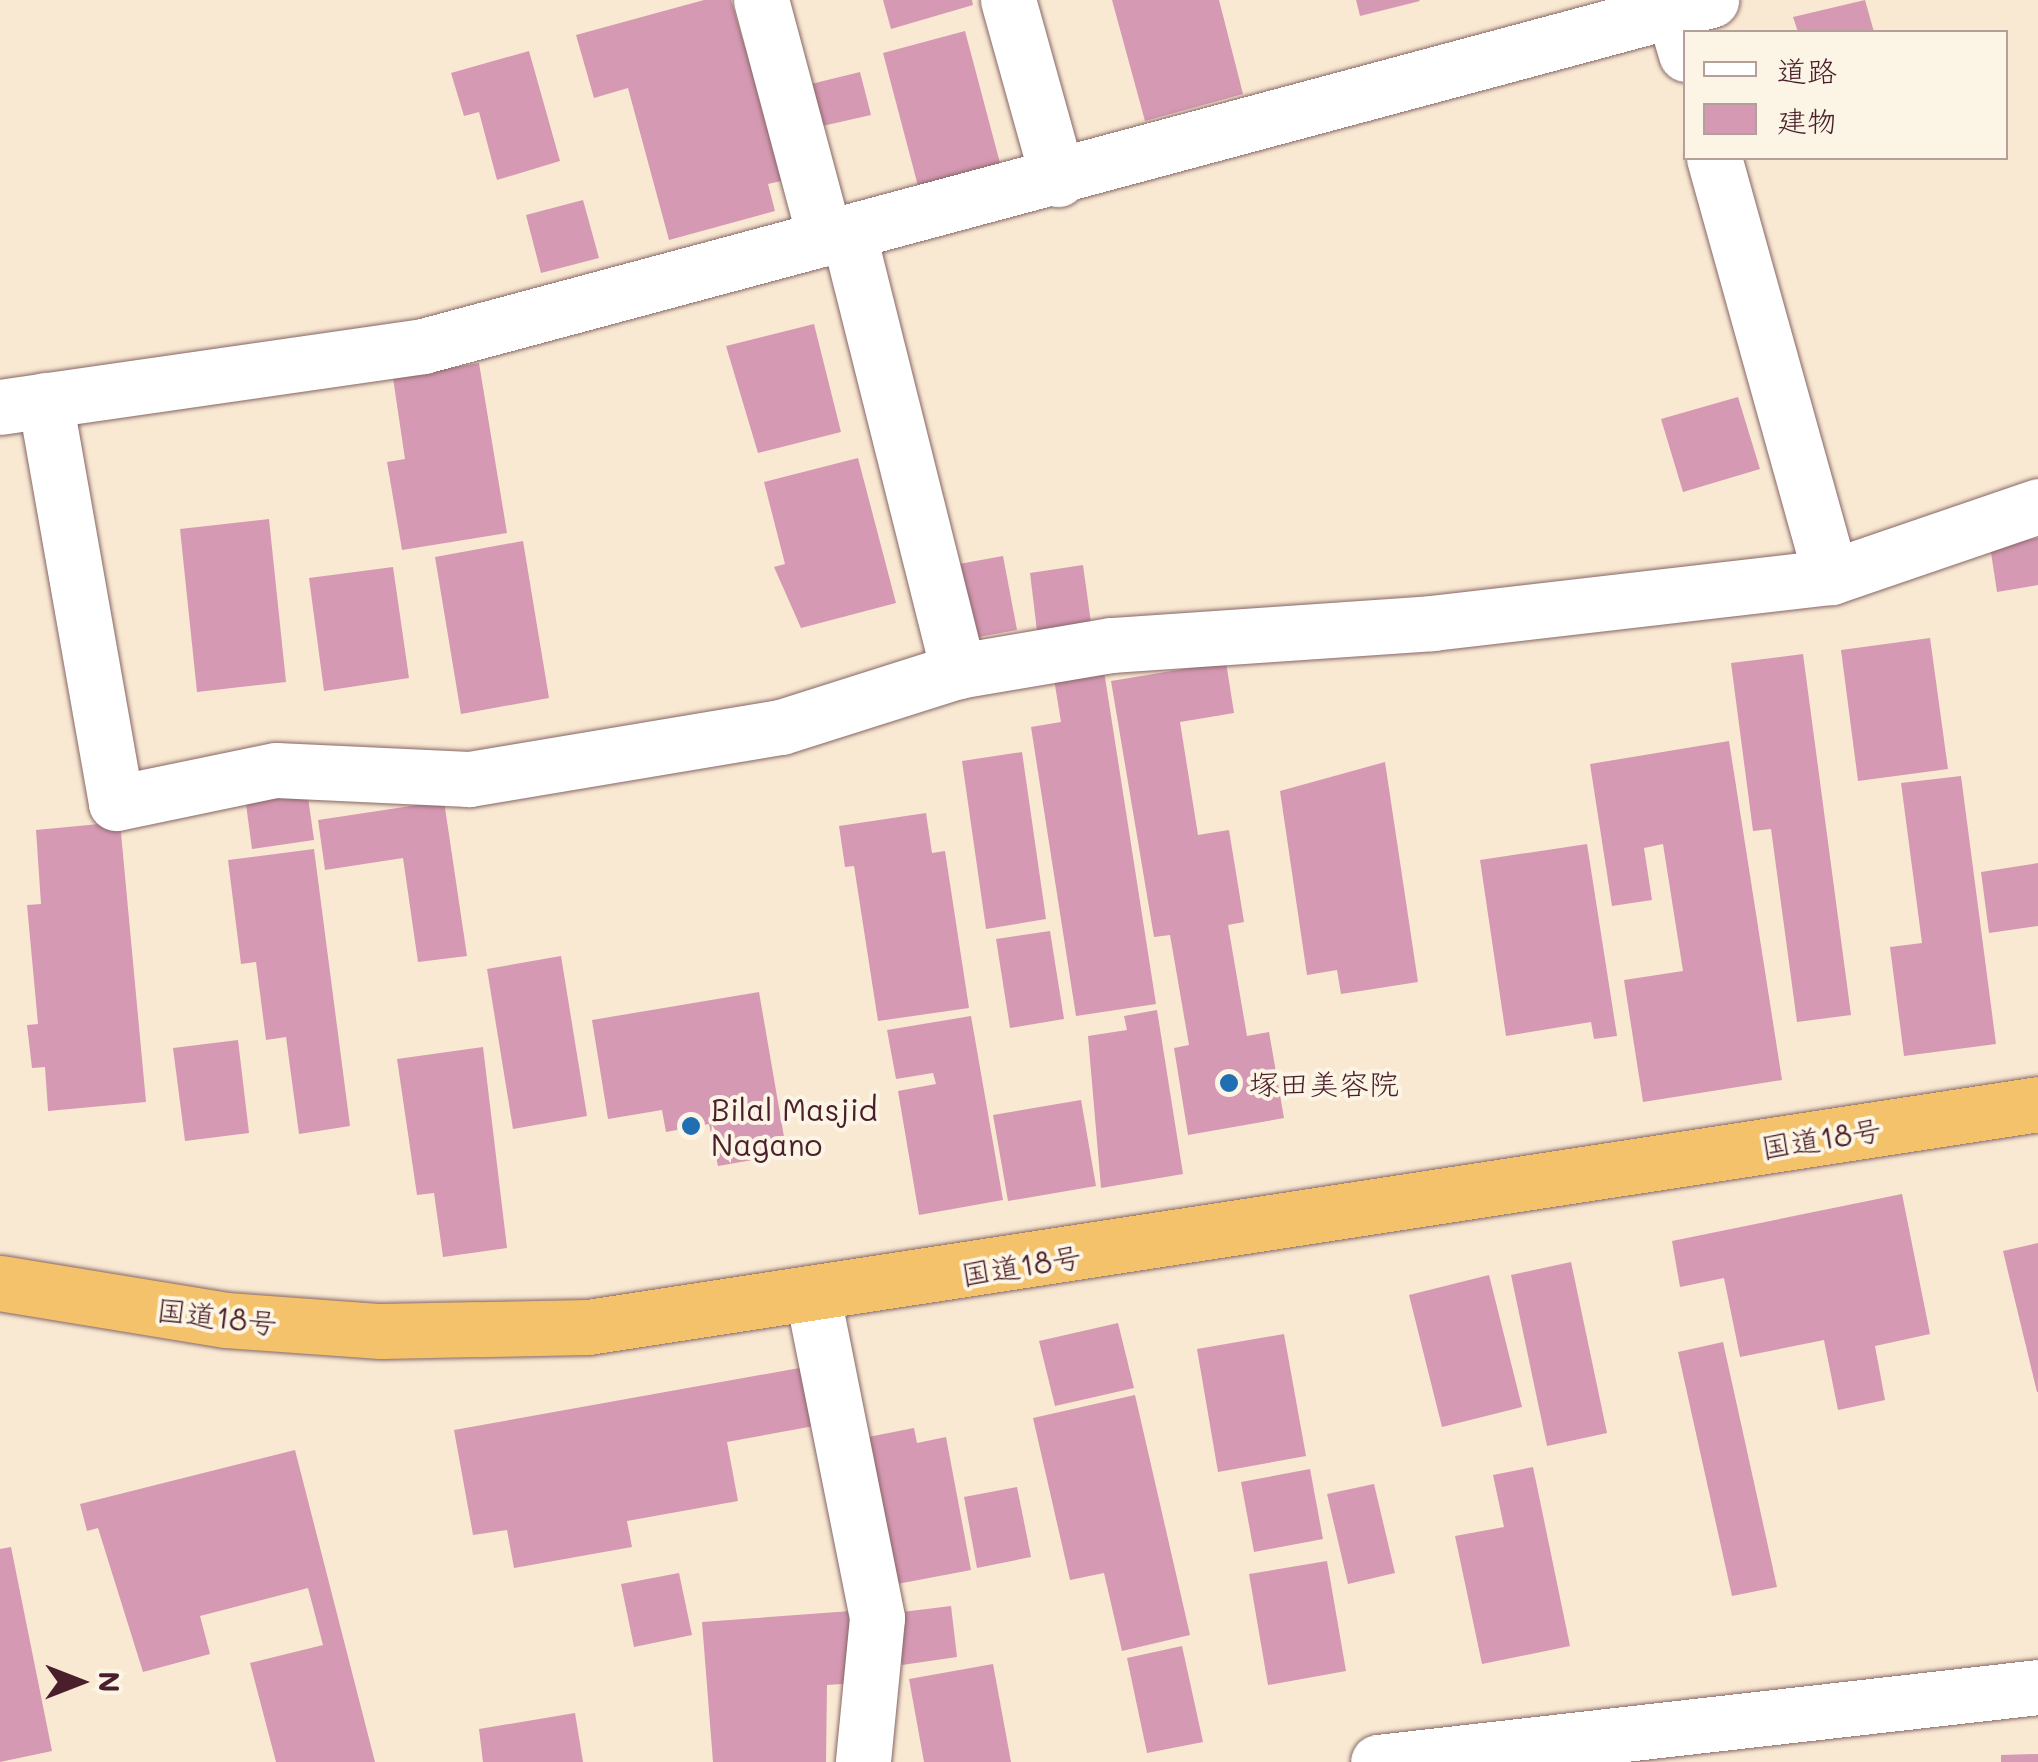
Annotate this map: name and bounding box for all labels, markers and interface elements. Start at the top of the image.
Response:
legend [1683,30,2008,160]
text: 道路 [1777,50,1837,90]
text: 建物 [1777,100,1837,140]
place label: 塚田美容院 [1249,1065,1399,1101]
marker: 塚田美容院 [1218,1072,1240,1094]
place label: Bilal Masjid Nagano [711,1091,878,1162]
street label: 国道18号 [1758,1111,1884,1165]
marker: Bilal Masjid Nagano [680,1115,702,1137]
street label: 国道18号 [958,1238,1084,1292]
street label: 国道18号 [154,1291,280,1341]
north arrow [30,1632,130,1732]
text: N [92,1671,128,1693]

